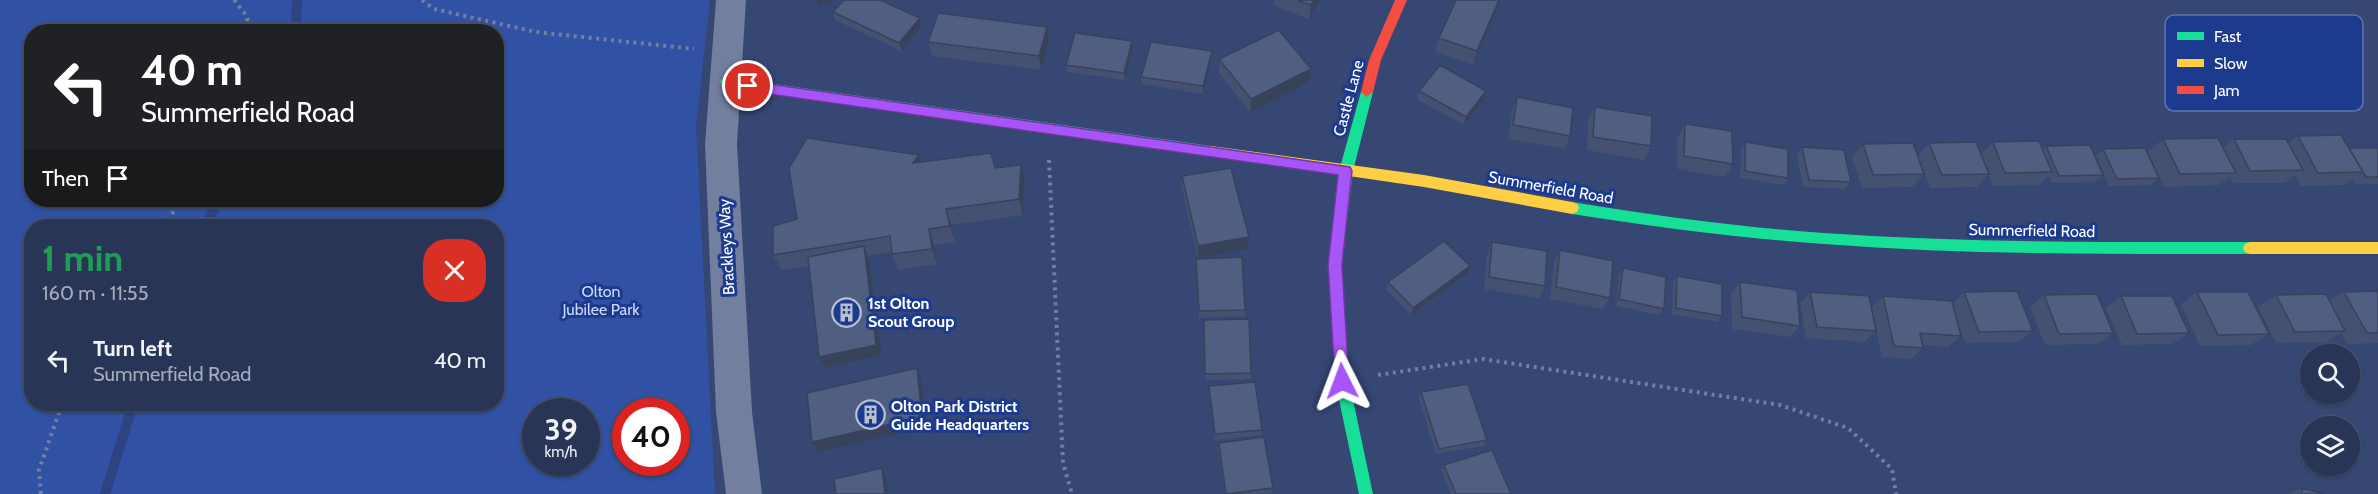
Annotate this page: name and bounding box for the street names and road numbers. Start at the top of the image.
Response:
street label: Castle Lane [1329,58,1368,138]
street label: Summerfield Road [1487,167,1615,208]
street label: Brackleys Way [714,198,739,296]
street label: Summerfield Road [1968,220,2095,241]

